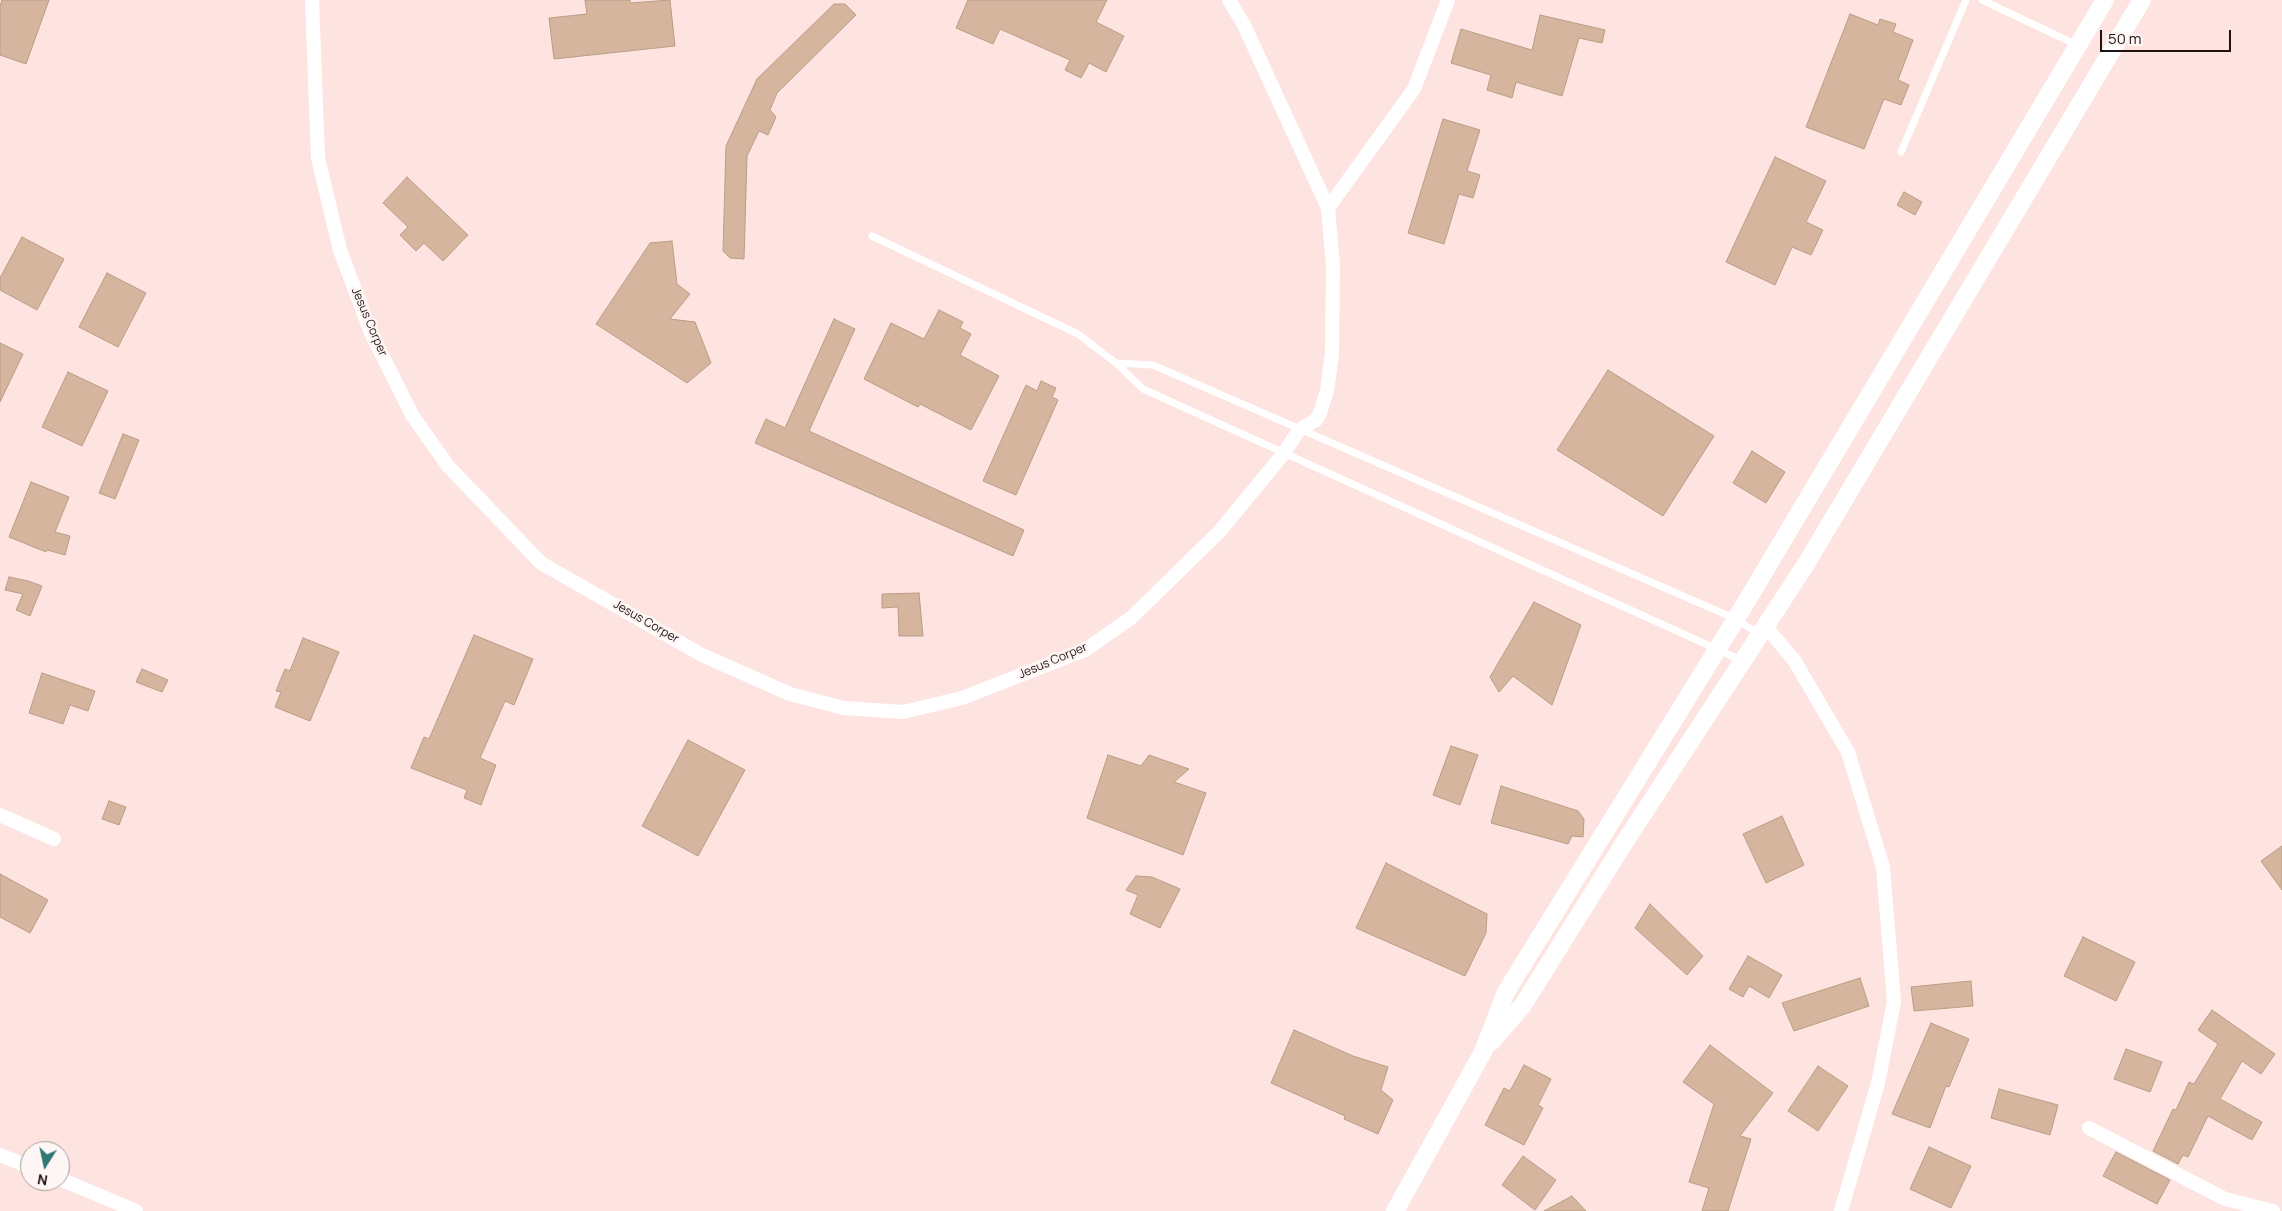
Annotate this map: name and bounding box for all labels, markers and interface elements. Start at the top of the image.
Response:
scale bar [2102,20,2233,52]
text: 50 m [2108,28,2142,49]
street label: Jesus Corper [348,286,390,358]
street label: Jesus Corper [611,597,681,647]
street label: Jesus Corper [1017,640,1089,682]
north arrow [20,1141,70,1191]
text: N [36,1170,49,1191]

